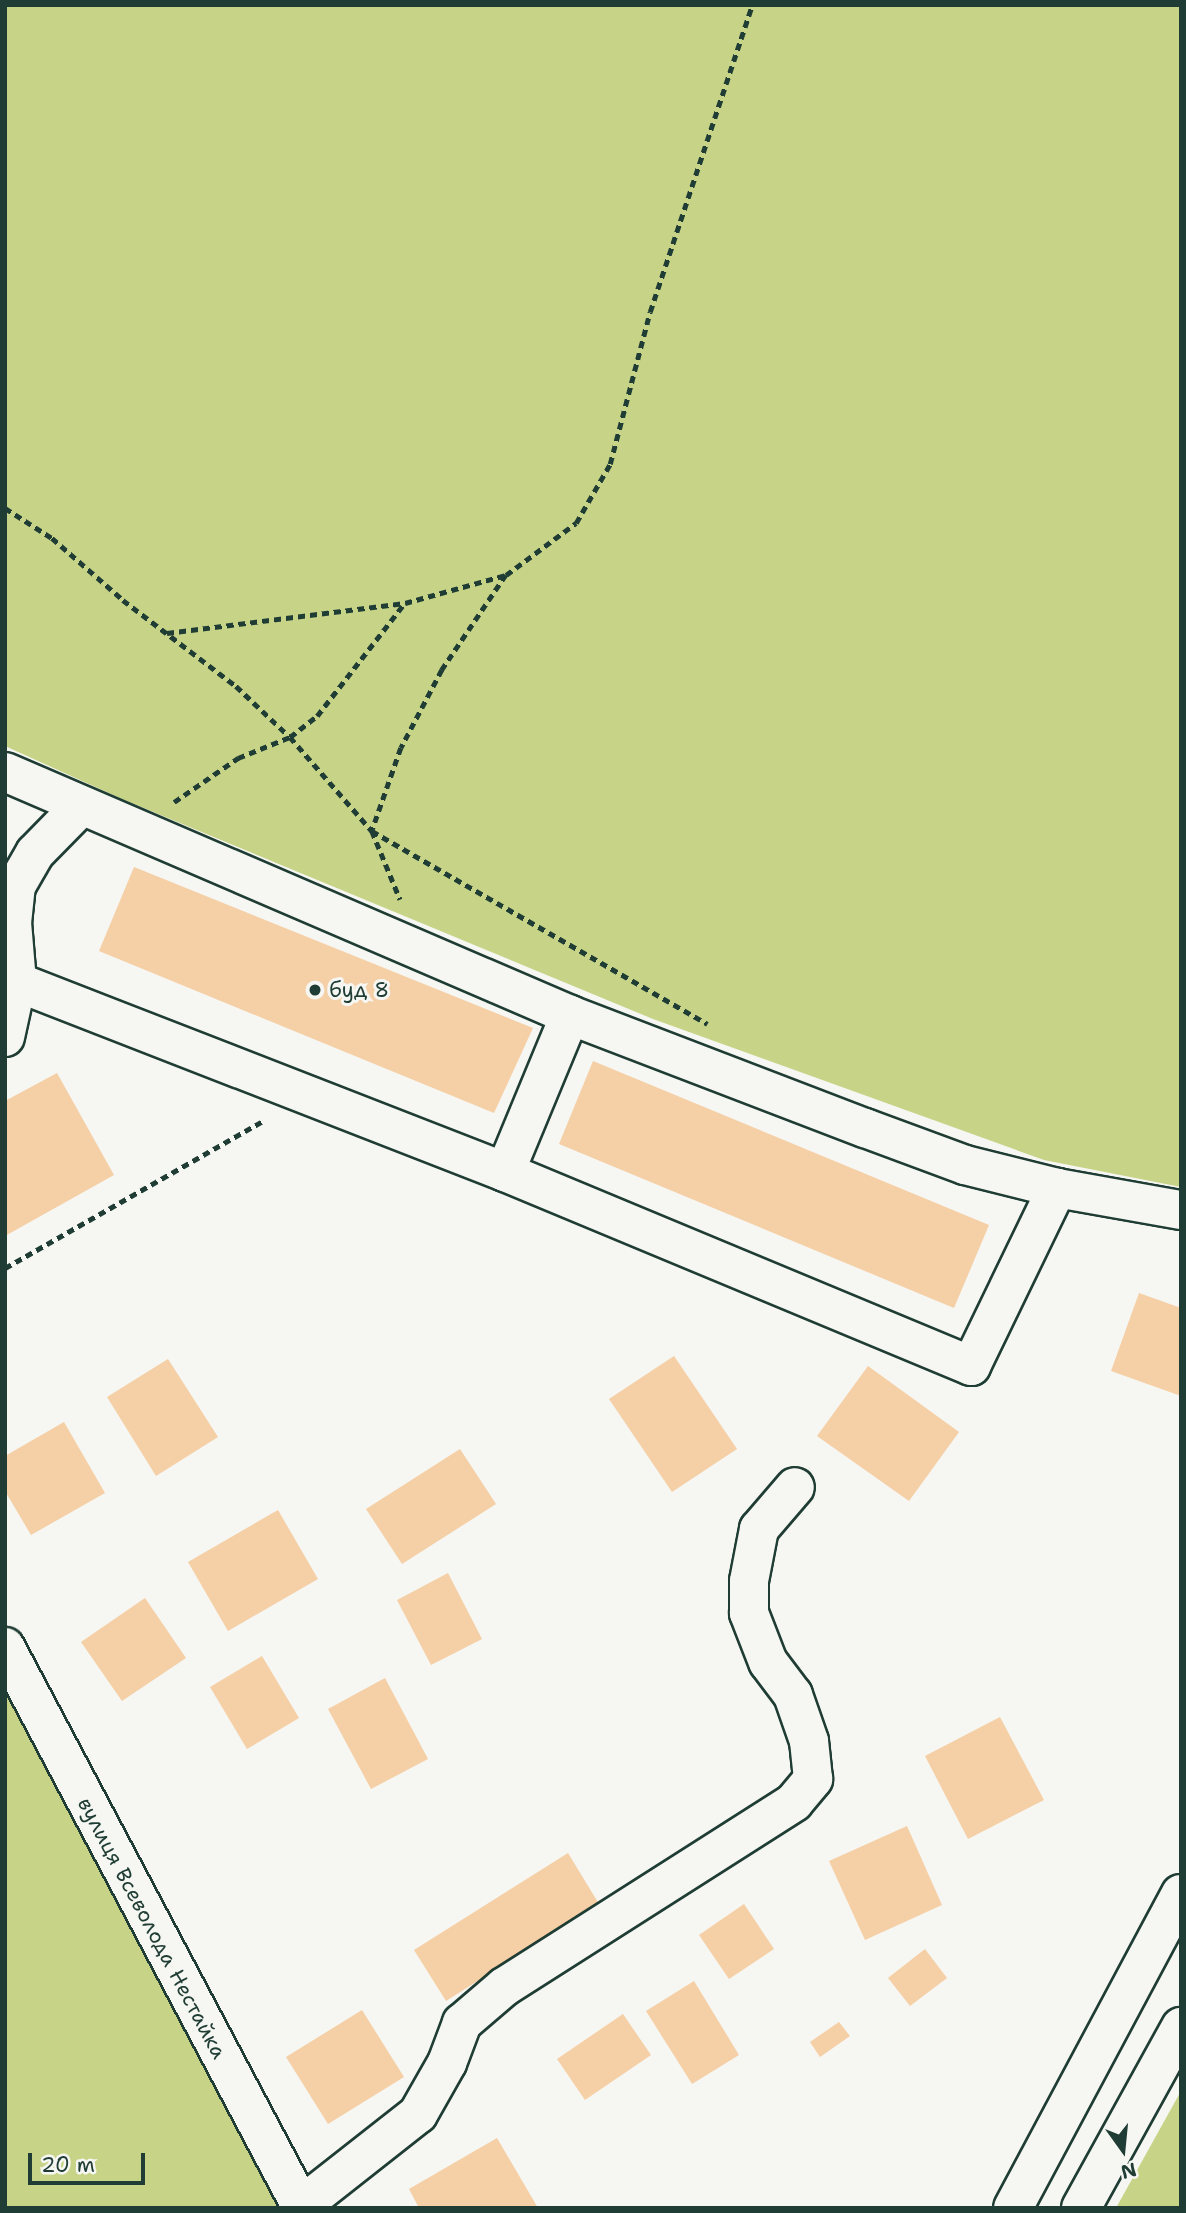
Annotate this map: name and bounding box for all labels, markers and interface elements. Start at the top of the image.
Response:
place label: буд 8 [329,977,389,1003]
marker: буд 8 [307,982,323,998]
street label: вулиця Всеволода Нестайка [72,1793,232,2063]
north arrow [1088,2115,1158,2185]
scale bar [32,2140,149,2184]
text: 20 m [41,2151,95,2179]
text: N [1118,2157,1139,2185]

